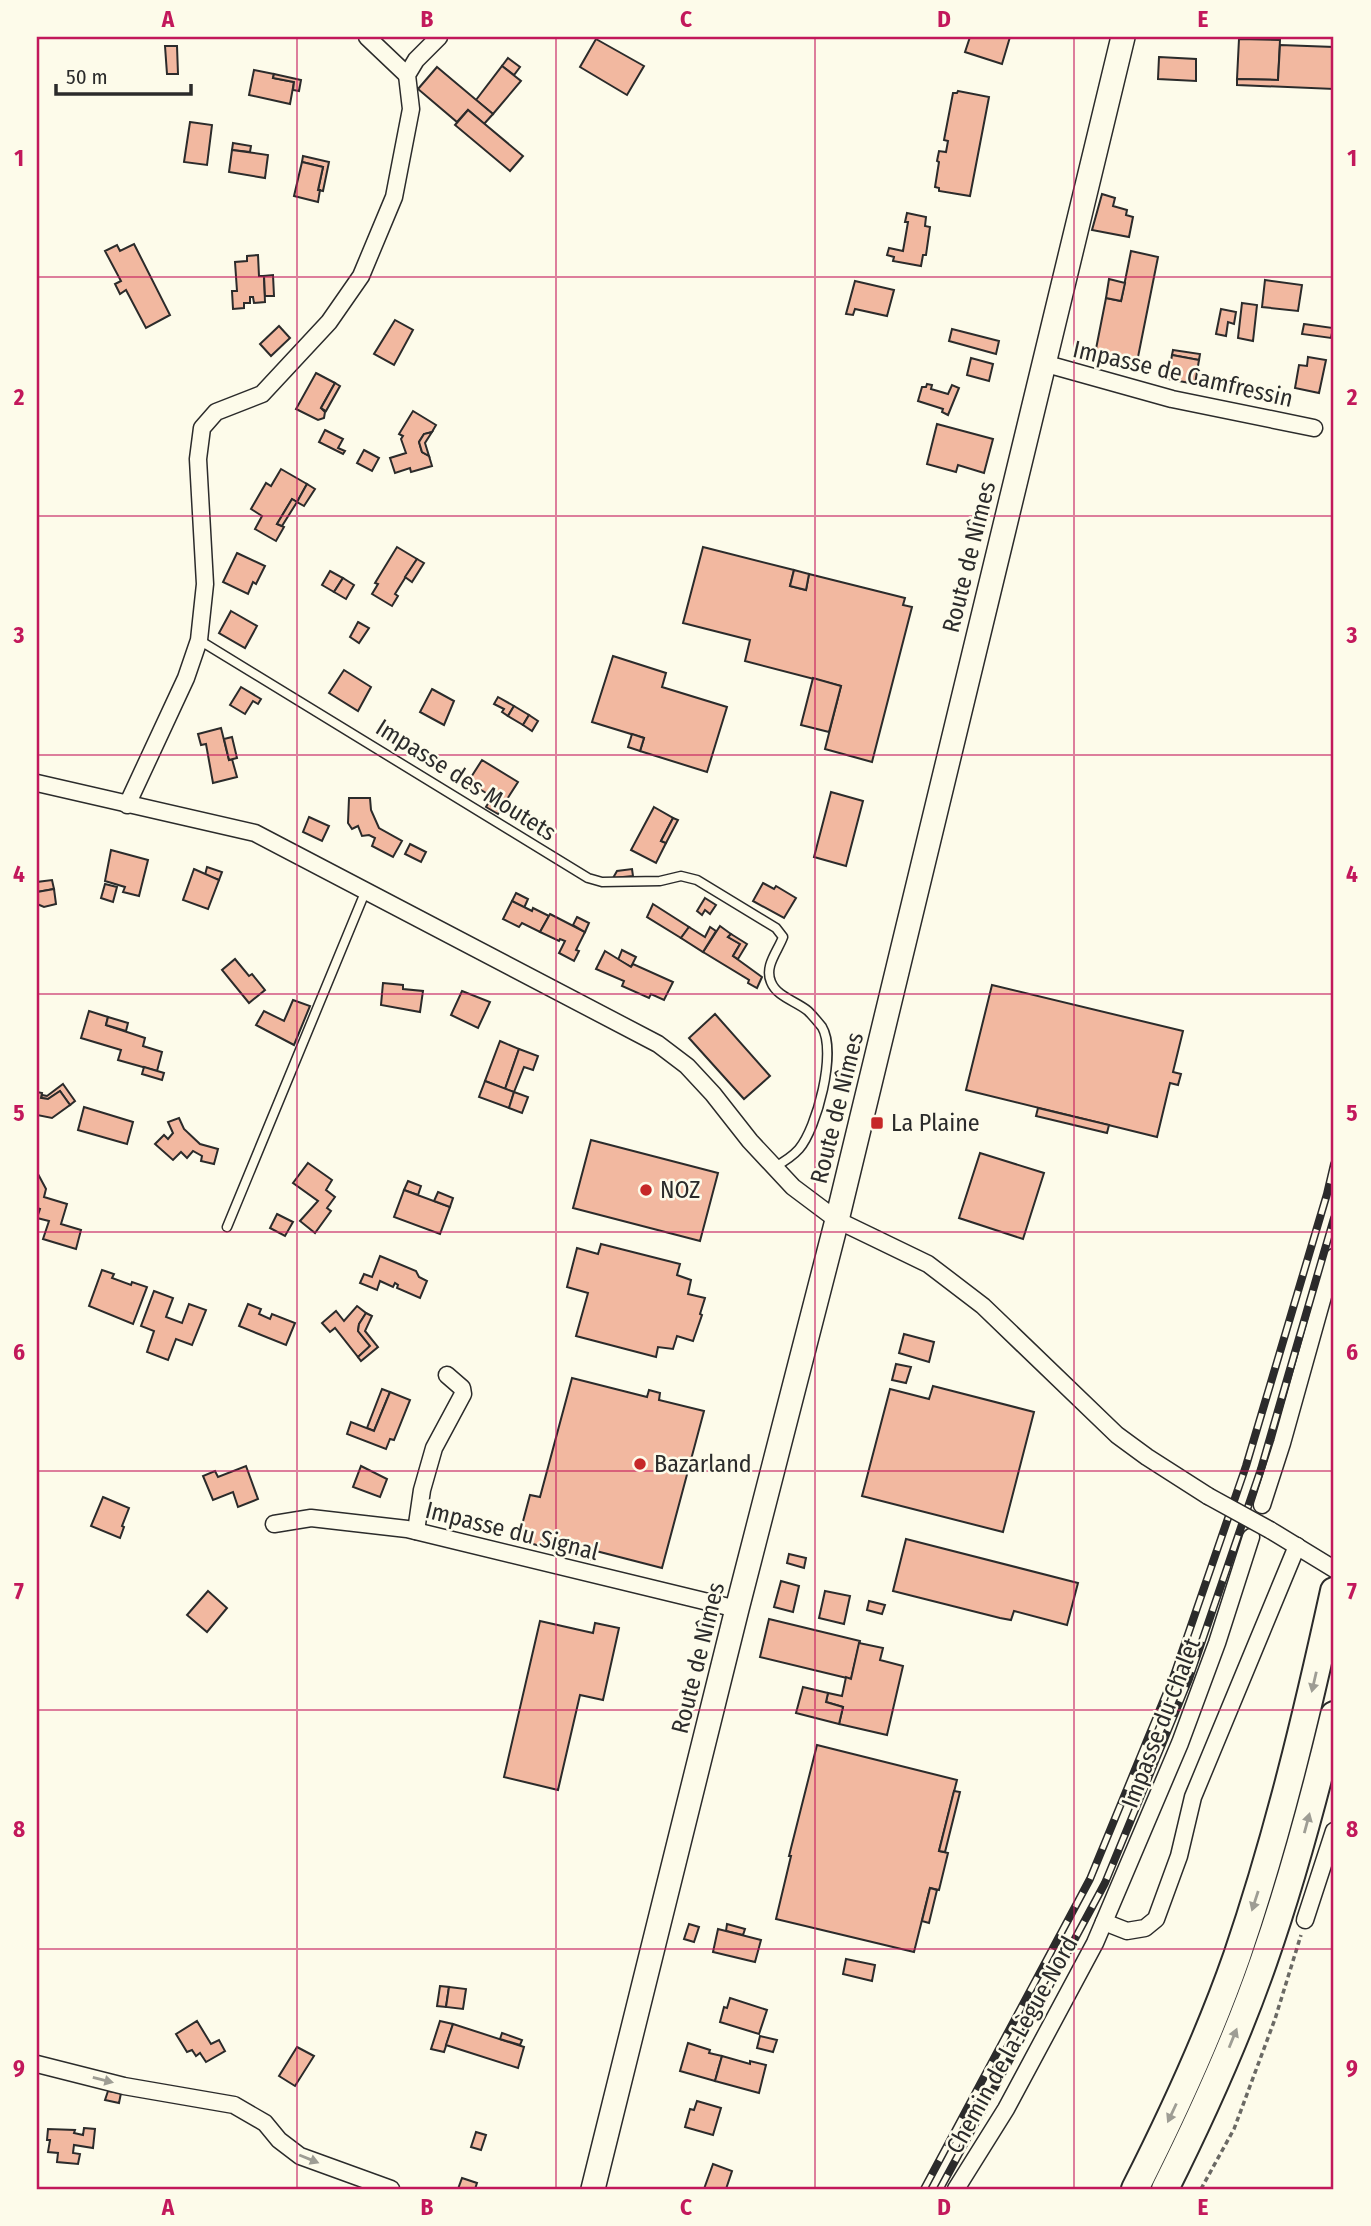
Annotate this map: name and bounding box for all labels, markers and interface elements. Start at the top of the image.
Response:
text: A [161,5,175,33]
text: B [421,5,434,33]
text: C [680,5,692,33]
text: D [937,5,951,33]
text: E [1198,5,1209,33]
scale bar [56,52,191,96]
text: 50 m [66,64,108,90]
text: 1 [14,144,24,172]
text: 1 [1347,144,1357,172]
street label: Impasse de Camfressin [1070,335,1296,413]
text: 2 [13,383,25,411]
text: 2 [1346,383,1358,411]
street label: Route de Nîmes [937,479,1001,635]
text: 3 [13,621,25,649]
text: 3 [1346,621,1358,649]
street label: Impasse des Moutets [371,713,561,847]
text: 4 [13,860,25,888]
text: 4 [1346,860,1358,888]
street label: Route de Nîmes [805,1030,869,1186]
text: 5 [13,1099,25,1127]
text: 5 [1346,1099,1358,1127]
place label: La Plaine [891,1109,980,1137]
marker: La Plaine [869,1115,885,1131]
place label: NOZ [660,1176,700,1204]
marker: NOZ [638,1182,654,1198]
text: 6 [13,1338,25,1366]
text: 6 [1346,1338,1358,1366]
place label: Bazarland [654,1450,752,1478]
marker: Bazarland [632,1456,648,1472]
street label: Impasse du Signal [423,1496,601,1566]
text: 7 [14,1577,24,1605]
text: 7 [1347,1577,1357,1605]
street label: Route de Nîmes [666,1580,730,1736]
street label: Impasse du Chalet [1116,1634,1206,1812]
one-way arrow [1309,1671,1320,1693]
one-way arrow [1302,1812,1312,1833]
text: 8 [13,1815,25,1843]
text: 8 [1346,1815,1358,1843]
one-way arrow [1249,1891,1259,1912]
street label: Chemin de la Lègue Nord [941,1931,1083,2159]
one-way arrow [1228,2027,1239,2048]
text: 9 [13,2054,25,2082]
text: 9 [1346,2054,1358,2082]
one-way arrow [92,2075,114,2086]
one-way arrow [1166,2103,1178,2123]
one-way arrow [299,2154,320,2165]
text: A [161,2193,175,2221]
text: B [421,2193,434,2221]
text: C [680,2193,692,2221]
text: D [937,2193,951,2221]
text: E [1198,2193,1209,2221]

